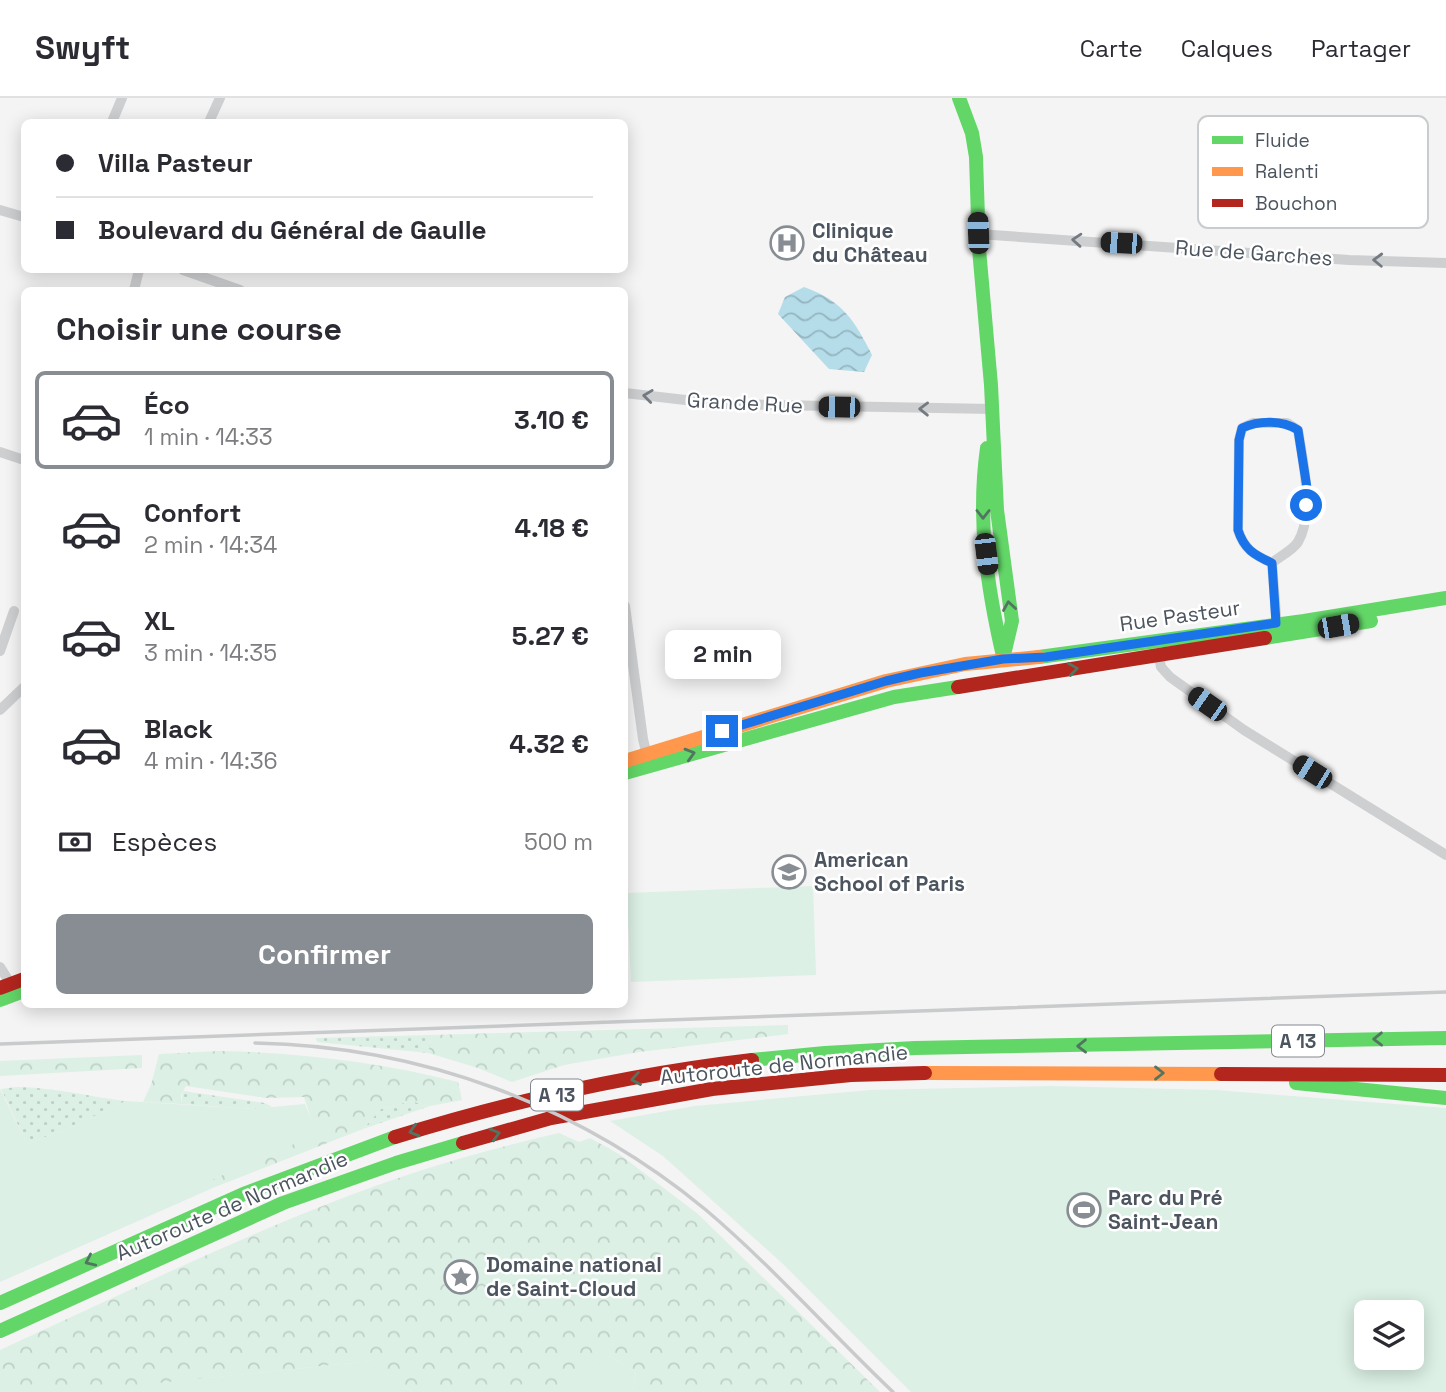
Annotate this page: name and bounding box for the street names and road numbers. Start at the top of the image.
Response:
street label: Rue de Garches [1174,234,1334,271]
street label: Grande Rue [686,386,804,419]
street label: Rue Pasteur [1118,594,1242,637]
road number: A 13 [1272,1026,1324,1057]
street label: Autoroute de Normandie [659,1038,909,1091]
road number: A 13 [531,1079,583,1110]
street label: Autoroute de Normandie [112,1144,352,1267]

